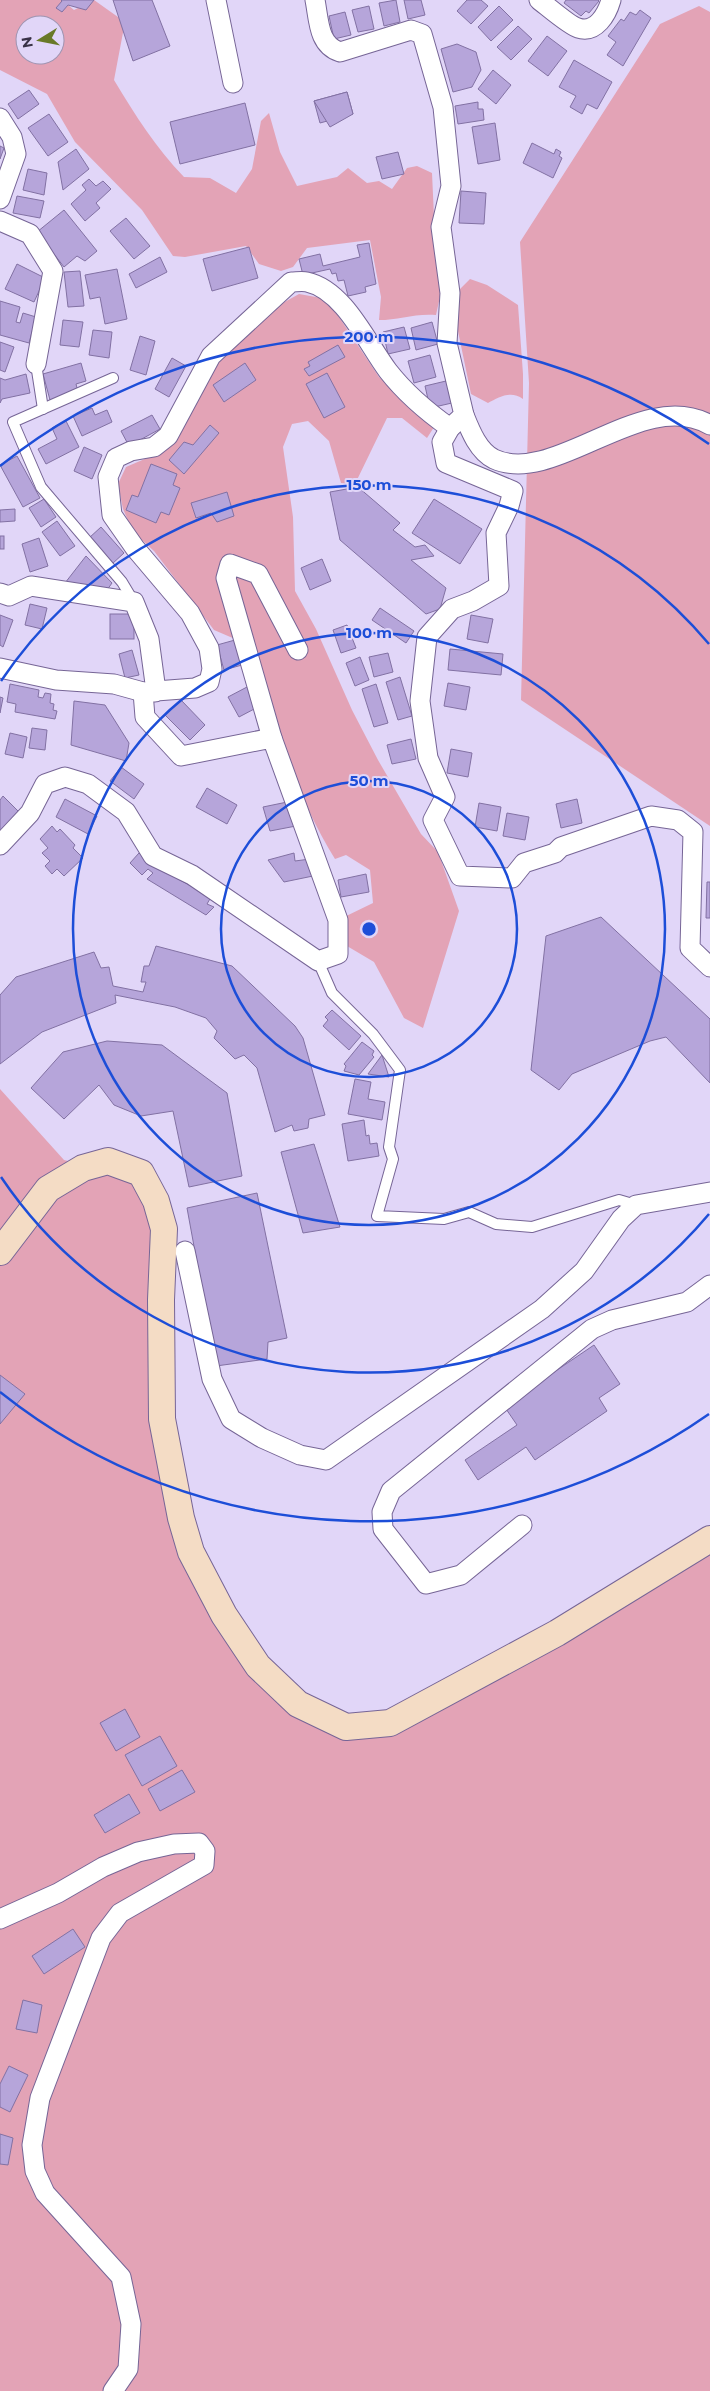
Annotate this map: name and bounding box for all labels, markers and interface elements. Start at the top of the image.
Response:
north arrow [15,15,65,65]
text: N [17,35,37,49]
text: 200 m [344,327,394,346]
text: 150 m [347,475,391,494]
text: 100 m [346,623,392,642]
text: 50 m [349,771,389,790]
centre of rings [360,920,378,938]

